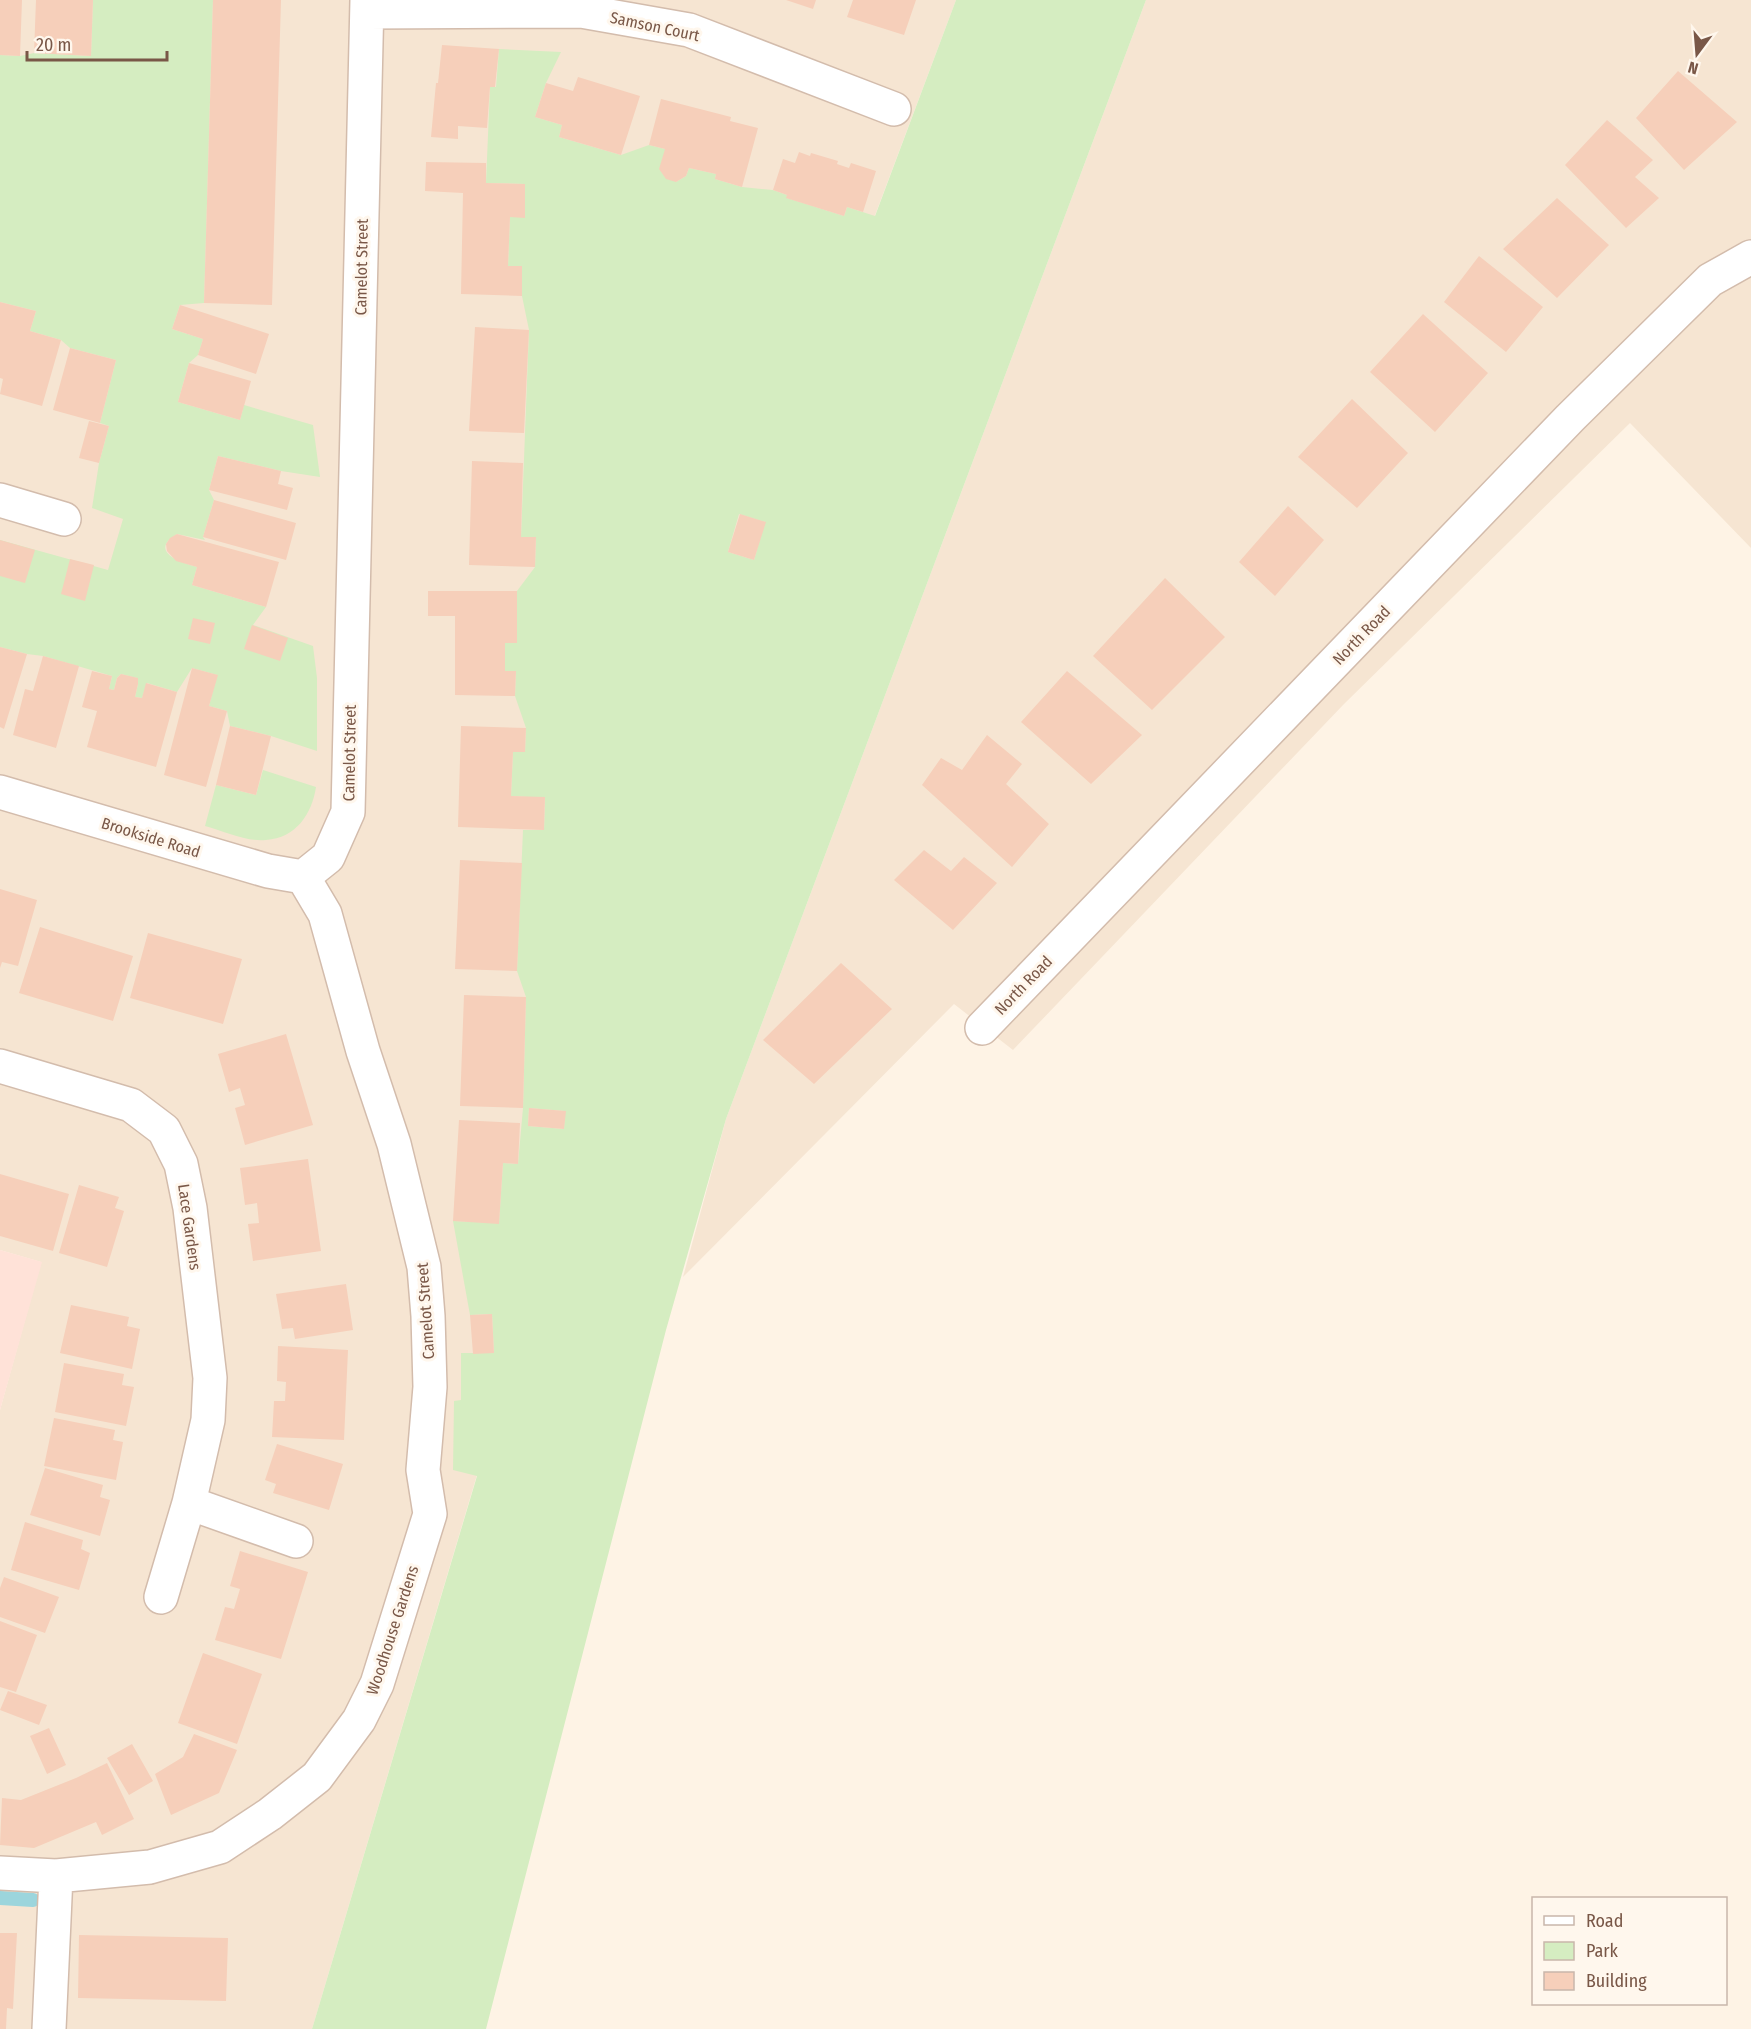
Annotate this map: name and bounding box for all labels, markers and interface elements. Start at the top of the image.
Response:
street label: Samson Court [608,8,702,45]
scale bar [27,24,166,62]
north arrow [1667,24,1727,84]
text: 20 m [36,34,71,56]
text: N [1686,57,1700,78]
street label: Camelot Street [351,218,372,316]
street label: North Road [1329,602,1394,669]
street label: Camelot Street [339,704,360,802]
street label: Brookside Road [99,813,203,862]
street label: North Road [991,952,1056,1019]
street label: Lace Gardens [174,1183,205,1272]
street label: Camelot Street [413,1261,438,1360]
street label: Woodhouse Gardens [363,1563,422,1697]
legend [1532,1897,1727,2005]
text: Road [1586,1910,1623,1932]
text: Park [1586,1940,1619,1962]
text: Building [1586,1970,1647,1992]

